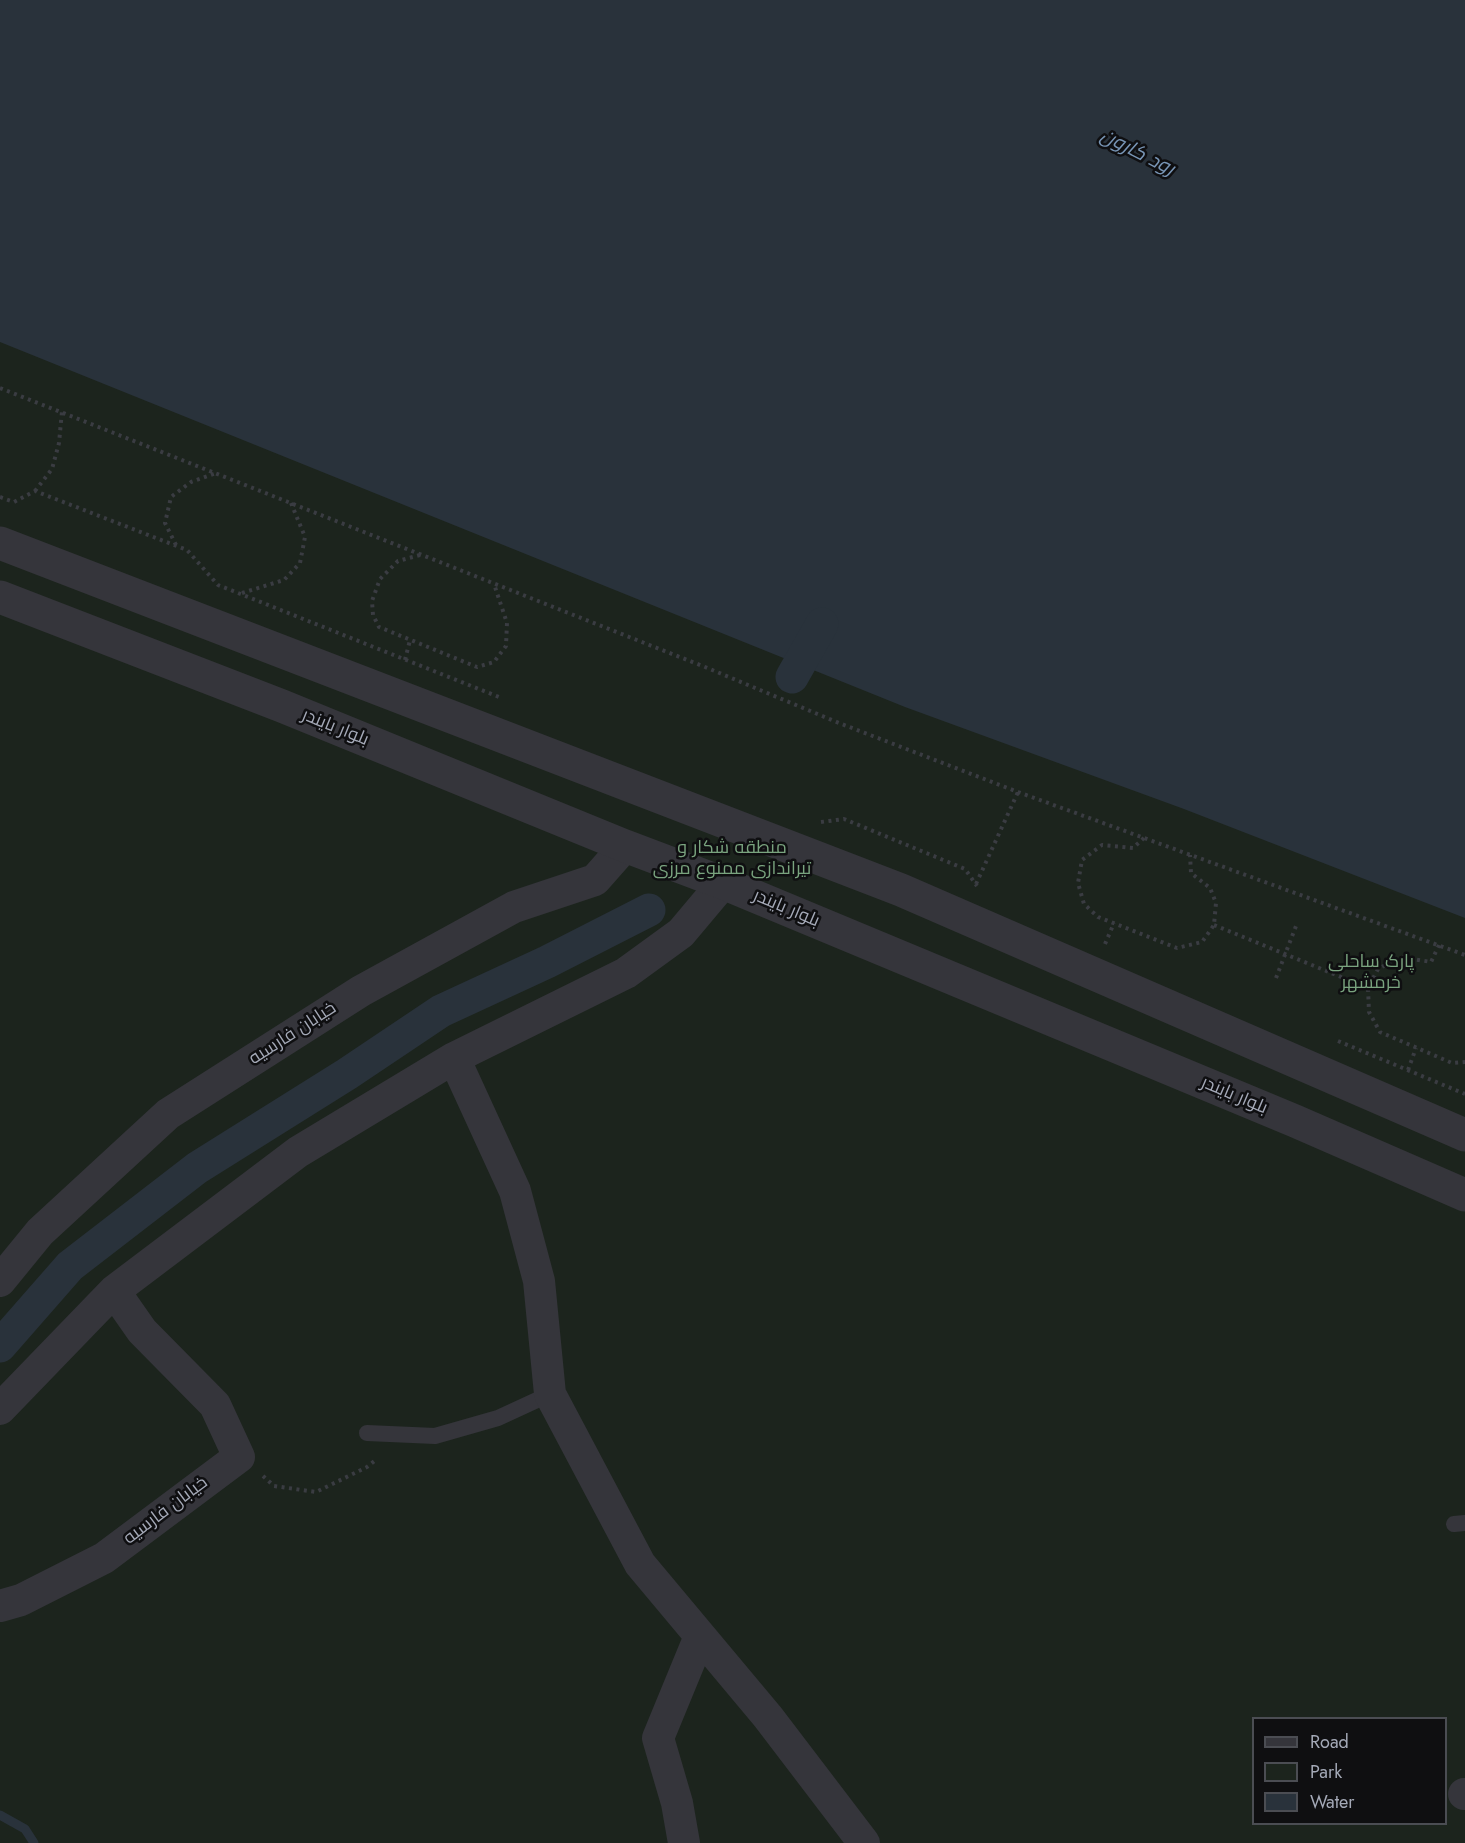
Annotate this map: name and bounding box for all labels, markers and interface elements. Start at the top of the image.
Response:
water label: رود کارون [1096,124,1178,182]
street label: بلوار بایندر [298,705,372,751]
park label: منطقه شکار و تیراندازی ممنوع مرزی [653,838,811,880]
street label: بلوار بایندر [749,885,823,933]
park label: پارک ساحلی خرمشهر [1328,952,1414,994]
street label: خیابان فارسیه [245,998,341,1070]
street label: بلوار بایندر [1197,1072,1271,1120]
street label: خیابان فارسیه [120,1472,212,1550]
legend [1252,1717,1447,1825]
text: Road [1310,1729,1349,1755]
text: Park [1310,1759,1342,1785]
text: Water [1310,1789,1354,1815]

